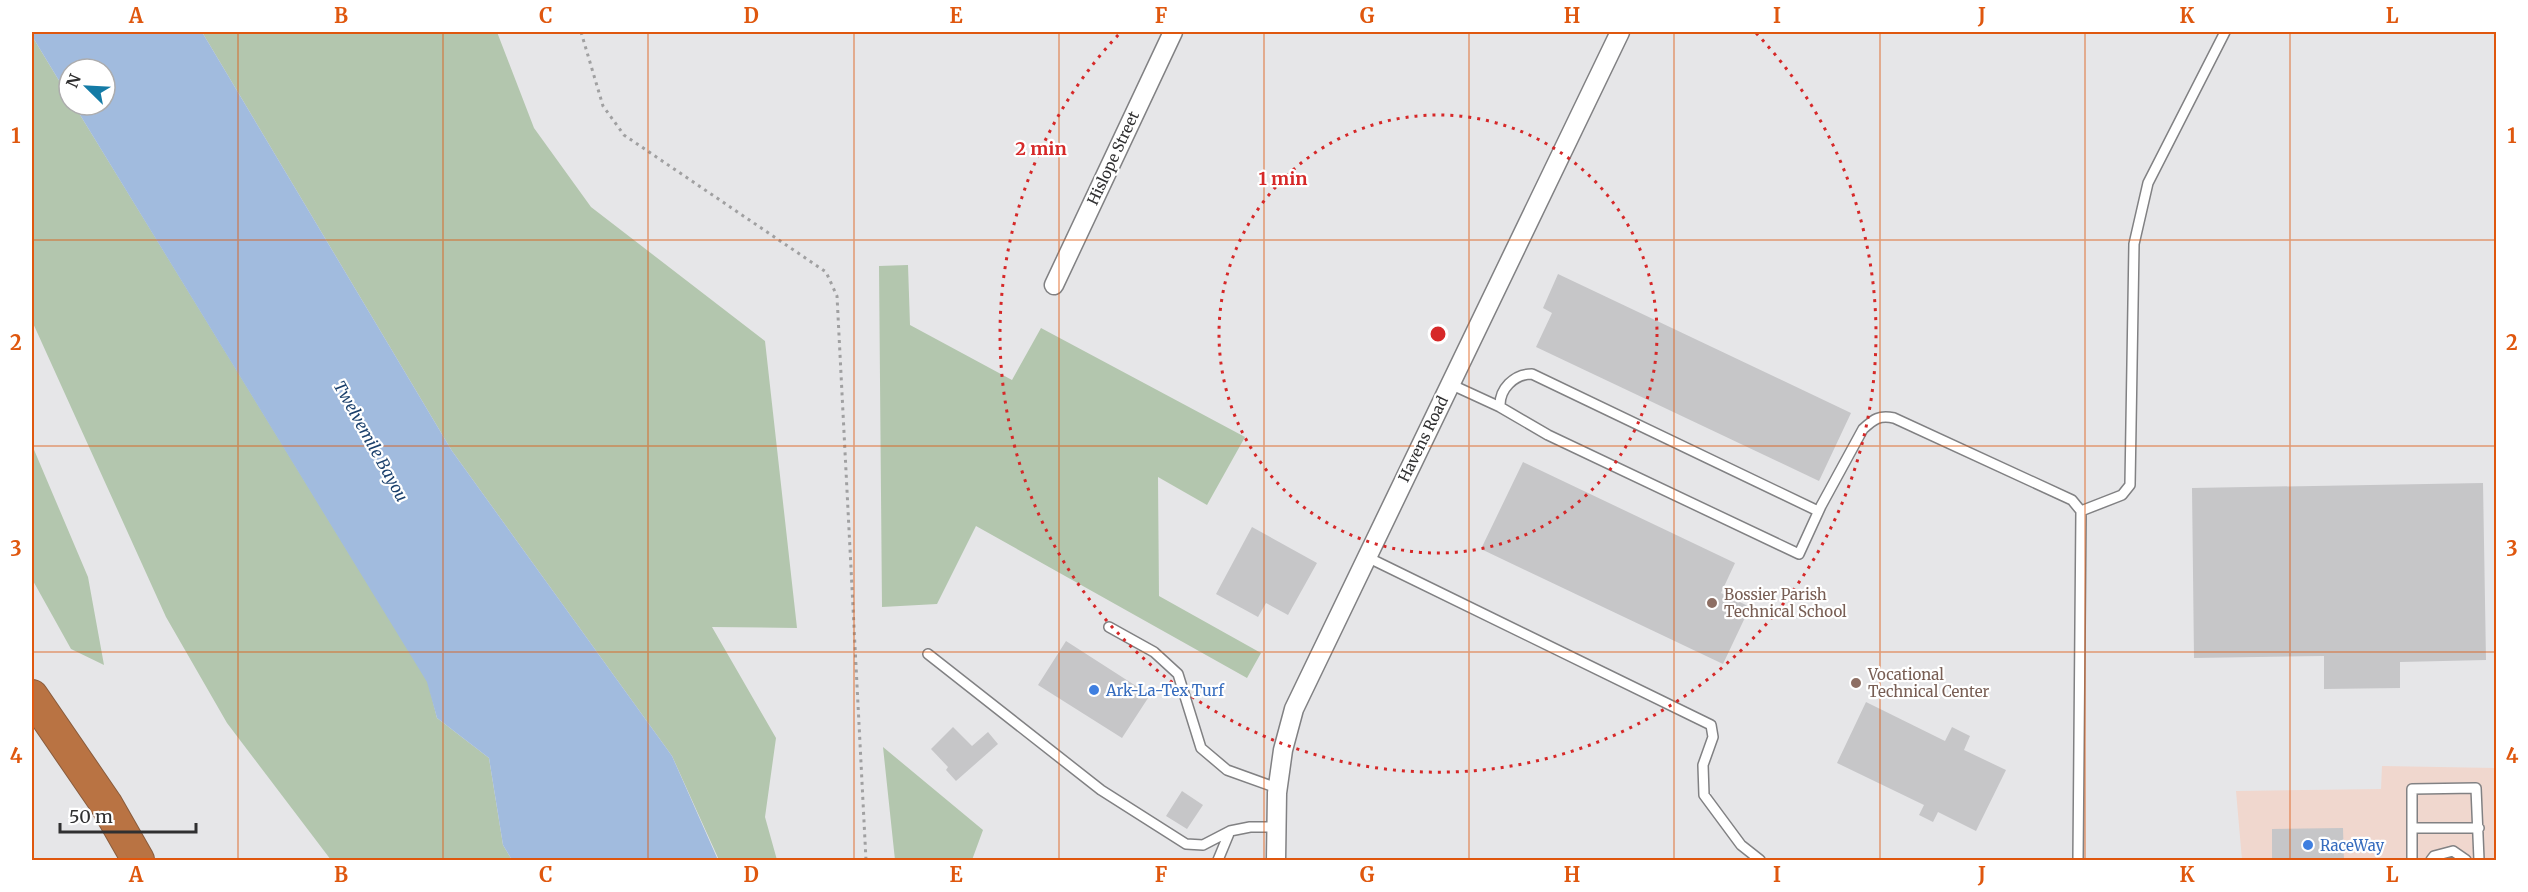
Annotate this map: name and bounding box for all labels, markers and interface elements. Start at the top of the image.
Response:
text: A [128,3,144,28]
text: B [334,3,348,28]
text: C [539,3,553,28]
text: D [743,3,759,28]
text: E [949,3,963,28]
text: F [1155,3,1168,28]
text: G [1360,3,1375,28]
text: H [1564,3,1580,28]
text: I [1773,3,1781,28]
text: J [1977,3,1986,28]
text: K [2180,3,2195,28]
text: L [2386,3,2399,28]
north arrow [57,57,117,117]
text: N [62,71,85,91]
street label: Hislope Street [1083,108,1143,208]
text: 1 [11,123,21,148]
text: 1 [2507,123,2517,148]
text: 2 min [1015,137,1067,160]
text: 1 min [1258,167,1308,190]
centre of rings [1428,324,1448,344]
text: 2 [10,330,22,355]
text: 2 [2506,330,2518,355]
water label: Twelvemile Bayou [330,377,412,505]
street label: Havens Road [1394,393,1452,485]
text: 3 [10,536,22,561]
text: 3 [2506,536,2518,561]
place label: Bossier Parish Technical School [1724,585,1847,621]
marker: Bossier Parish Technical School [1705,596,1719,610]
place label: Vocational Technical Center [1867,665,1989,701]
marker: Vocational Technical Center [1849,676,1863,690]
place label: Ark-La-Tex Turf [1105,681,1225,700]
marker: Ark-La-Tex Turf [1087,683,1101,697]
text: 4 [10,743,23,768]
text: 4 [2506,743,2519,768]
scale bar [60,796,196,834]
text: 50 m [69,805,113,828]
place label: RaceWay [2320,836,2384,855]
marker: RaceWay [2301,838,2315,852]
text: A [128,862,144,887]
text: B [334,862,348,887]
text: C [539,862,553,887]
text: D [743,862,759,887]
text: E [949,862,963,887]
text: F [1155,862,1168,887]
text: G [1360,862,1375,887]
text: H [1564,862,1580,887]
text: I [1773,862,1781,887]
text: J [1977,862,1986,887]
text: K [2180,862,2195,887]
text: L [2386,862,2399,887]

